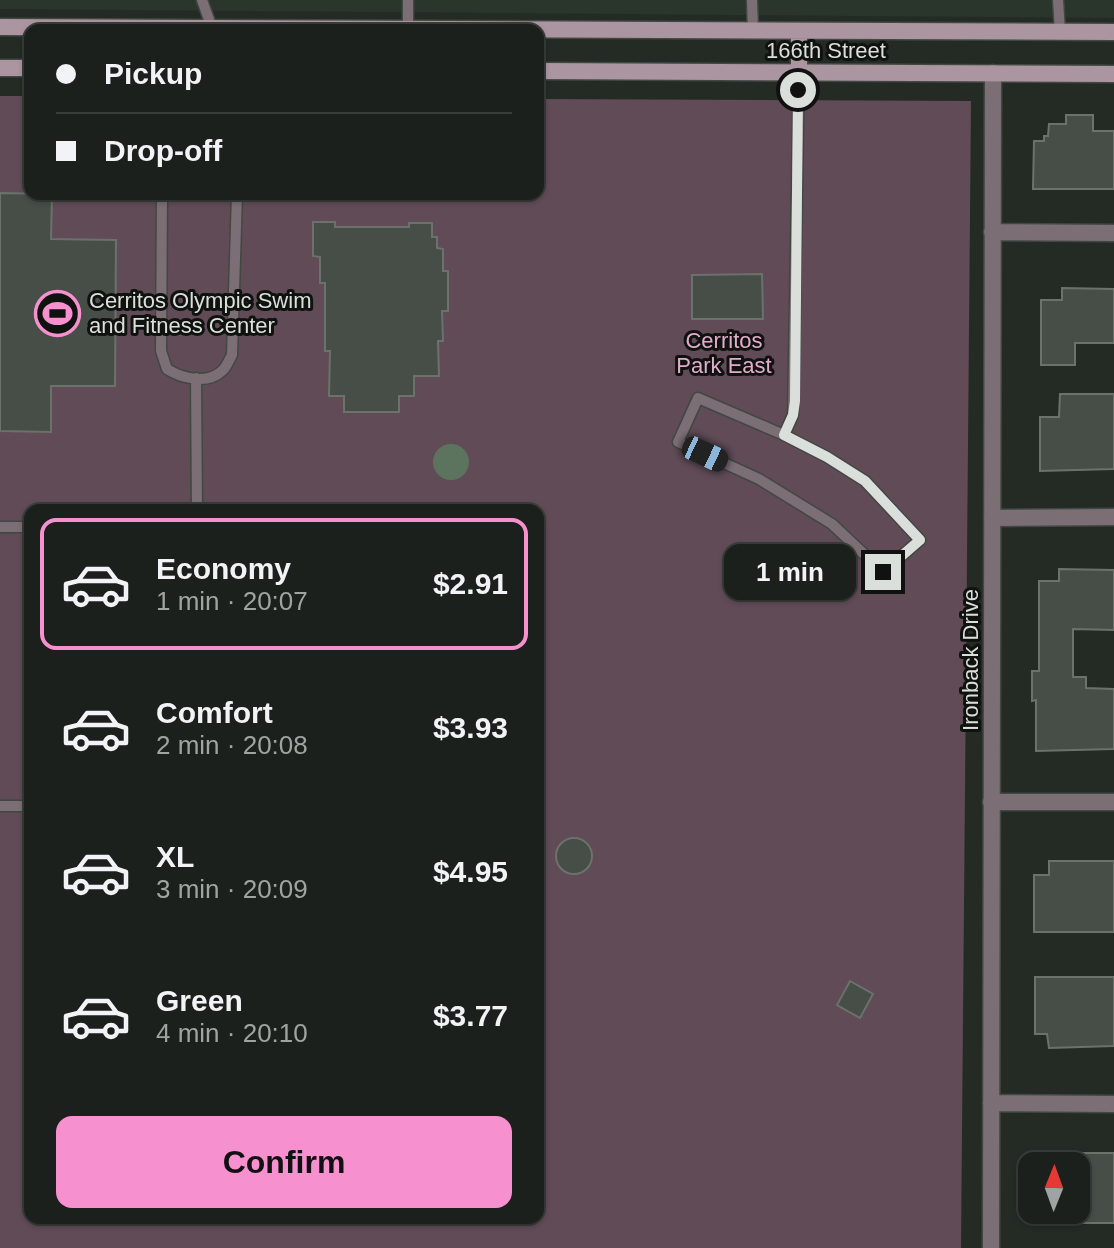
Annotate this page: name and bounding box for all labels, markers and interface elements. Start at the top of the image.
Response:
street label: 166th Street [766,38,886,63]
text: Pickup [104,57,202,90]
route start [780,72,816,108]
text: Drop-off [104,134,222,167]
place label: Cerritos Olympic Swim and Fitness Center [89,288,311,338]
sports icon: Cerritos Olympic Swim and Fitness Center [34,289,82,337]
park label: Cerritos Park East [676,328,772,378]
car [678,433,732,475]
callout: 1 min [723,544,855,600]
icon: car [60,548,132,620]
text: Economy [156,552,291,585]
route end [865,554,901,590]
text: 1 min [756,557,824,587]
text: $2.91 [433,567,508,600]
text: 1 min · 20:07 [156,586,308,616]
street label: Ironback Drive [958,589,983,731]
icon: car [60,692,132,764]
text: Comfort [156,696,273,729]
text: $3.93 [433,711,508,744]
text: 2 min · 20:08 [156,730,308,760]
icon: car [60,836,132,908]
text: XL [156,840,194,873]
text: $4.95 [433,855,508,888]
text: 3 min · 20:09 [156,874,308,904]
icon: car [60,980,132,1052]
text: Green [156,984,243,1017]
text: $3.77 [433,999,508,1032]
text: 4 min · 20:10 [156,1018,308,1048]
button: Confirm [56,1116,512,1208]
north arrow [1018,1152,1090,1224]
map controls [1018,1152,1090,1224]

